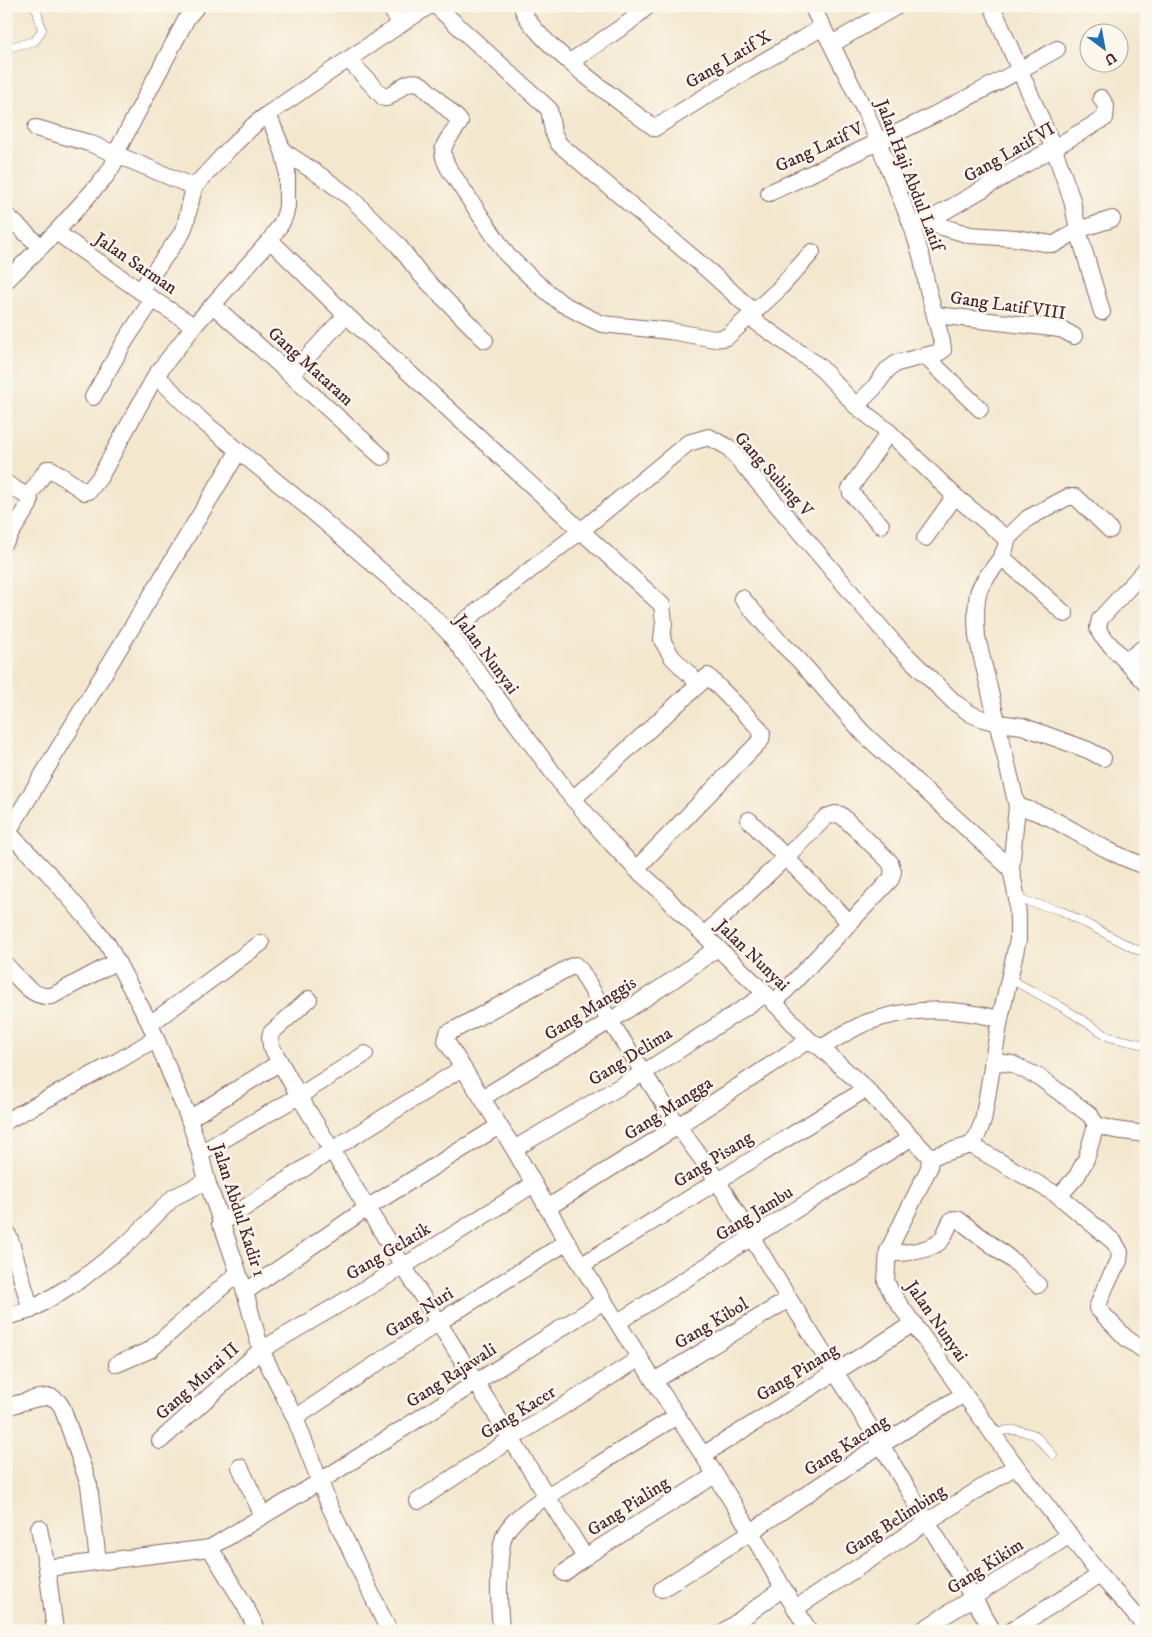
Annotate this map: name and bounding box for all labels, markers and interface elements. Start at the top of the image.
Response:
north arrow [1080,22,1130,72]
street label: Gang Latif X [682,26,775,94]
text: U [1101,48,1120,69]
street label: Jalan Haji Abdul Latif [869,95,949,257]
street label: Gang Latif V [772,118,867,178]
street label: Gang Latif VI [960,118,1059,188]
street label: Jalan Sarman [88,227,182,300]
street label: Gang Latif VIII [949,287,1067,325]
street label: Gang Mataram [263,323,358,411]
street label: Gang Subing V [729,428,818,522]
street label: Jalan Nunyai [448,609,523,699]
street label: Jalan Nunyai [709,914,794,996]
street label: Gang Manggis [541,972,640,1046]
street label: Gang Delima [585,1022,677,1091]
street label: Gang Mangga [620,1072,717,1146]
street label: Gang Pisang [670,1127,757,1193]
street label: Jalan Abdul Kadir 1 [206,1139,270,1280]
street label: Gang Jambu [712,1181,798,1246]
street label: Gang Gelatik [342,1218,435,1286]
street label: Jalan Nunyai [899,1275,972,1366]
street label: Gang Nuri [381,1283,458,1343]
street label: Gang Kibol [671,1293,753,1354]
street label: Gang Murai II [151,1339,244,1425]
street label: Gang Rajawali [402,1339,501,1413]
street label: Gang Pinang [752,1339,843,1407]
street label: Gang Kacer [477,1381,560,1445]
street label: Gang Kacang [800,1410,893,1481]
street label: Gang Pialing [583,1472,674,1541]
street label: Gang Belimbing [841,1480,950,1562]
street label: Gang Kikim [943,1534,1028,1600]

